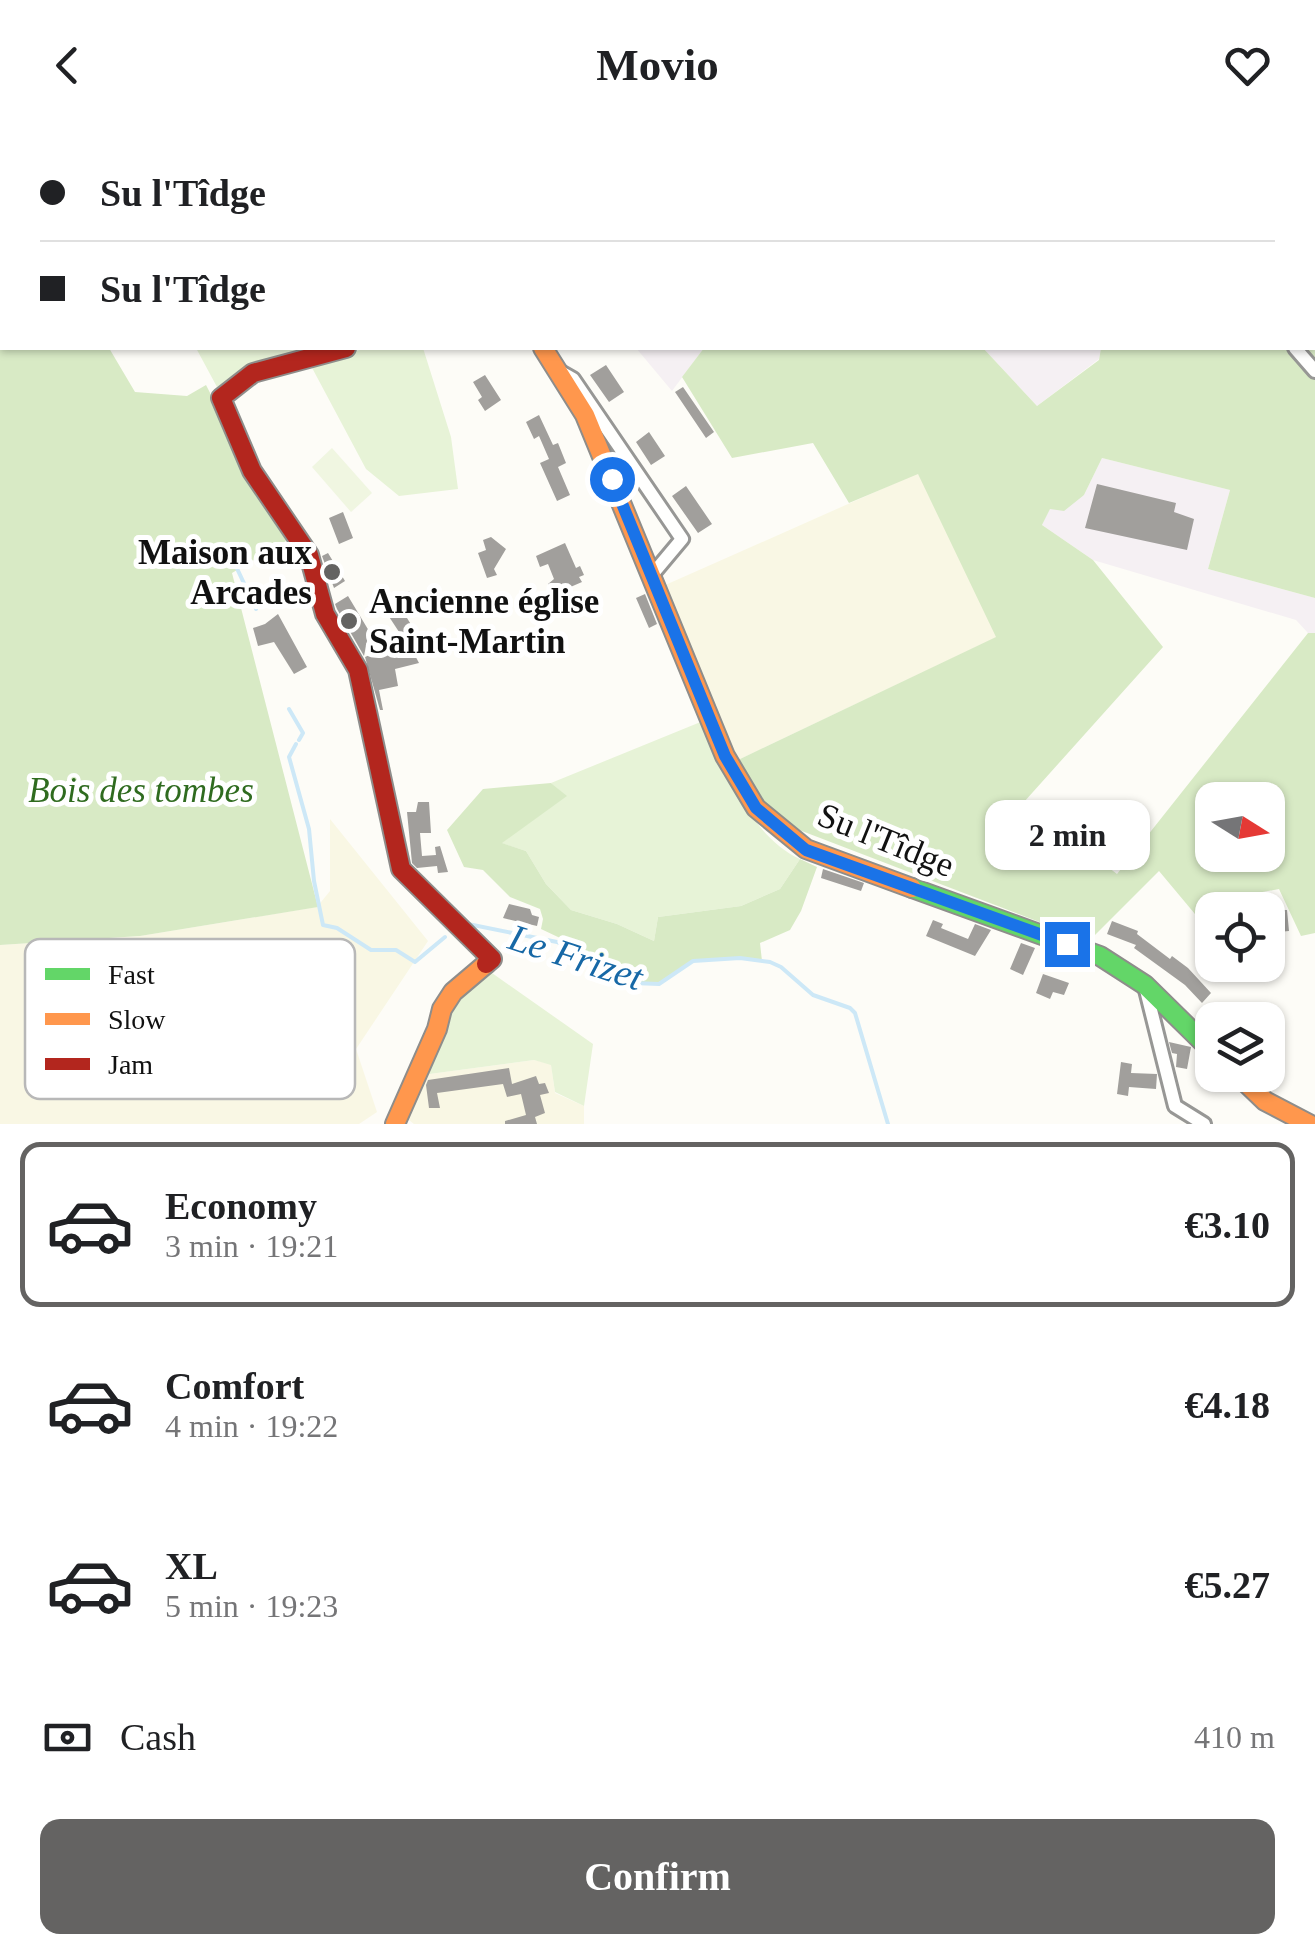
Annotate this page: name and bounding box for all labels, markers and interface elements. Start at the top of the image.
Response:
icon: back [40,38,95,93]
icon: heart [1220,38,1275,93]
text: Movio [596,40,719,90]
text: Su l'Tîdge [100,172,266,214]
text: Su l'Tîdge [100,268,266,310]
route start [590,457,635,502]
place label: Maison aux Arcades [138,533,312,612]
marker: Maison aux Arcades [321,561,343,583]
place label: Ancienne église Saint-Martin [369,582,599,661]
marker: Ancienne église Saint-Martin [338,610,360,632]
park label: Bois des tombes [28,771,254,810]
north arrow [1195,782,1285,872]
map controls [1195,782,1285,1092]
street label: Su l'Tîdge [812,795,960,885]
callout: 2 min [984,799,1150,869]
text: 2 min [1029,817,1106,853]
button: locate [1195,892,1285,982]
water label: Le Frizet [503,915,650,999]
route end [1045,922,1090,967]
legend [25,939,355,1099]
text: Fast [108,959,155,990]
button: layers [1195,1002,1285,1092]
text: Slow [108,1004,166,1035]
text: Jam [108,1049,153,1080]
icon: car [45,1180,135,1270]
text: Economy [165,1185,317,1227]
text: €3.10 [1185,1204,1270,1246]
text: 3 min · 19:21 [165,1228,338,1264]
icon: car [45,1360,135,1450]
text: Comfort [165,1365,304,1407]
text: €4.18 [1185,1384,1270,1426]
text: 4 min · 19:22 [165,1408,338,1444]
icon: car [45,1540,135,1630]
text: XL [165,1545,218,1587]
text: €5.27 [1185,1564,1270,1606]
text: 5 min · 19:23 [165,1588,338,1624]
icon: cash [40,1710,95,1765]
text: Cash [120,1716,196,1758]
text: 410 m [1194,1719,1275,1755]
button: Confirm [40,1819,1275,1934]

